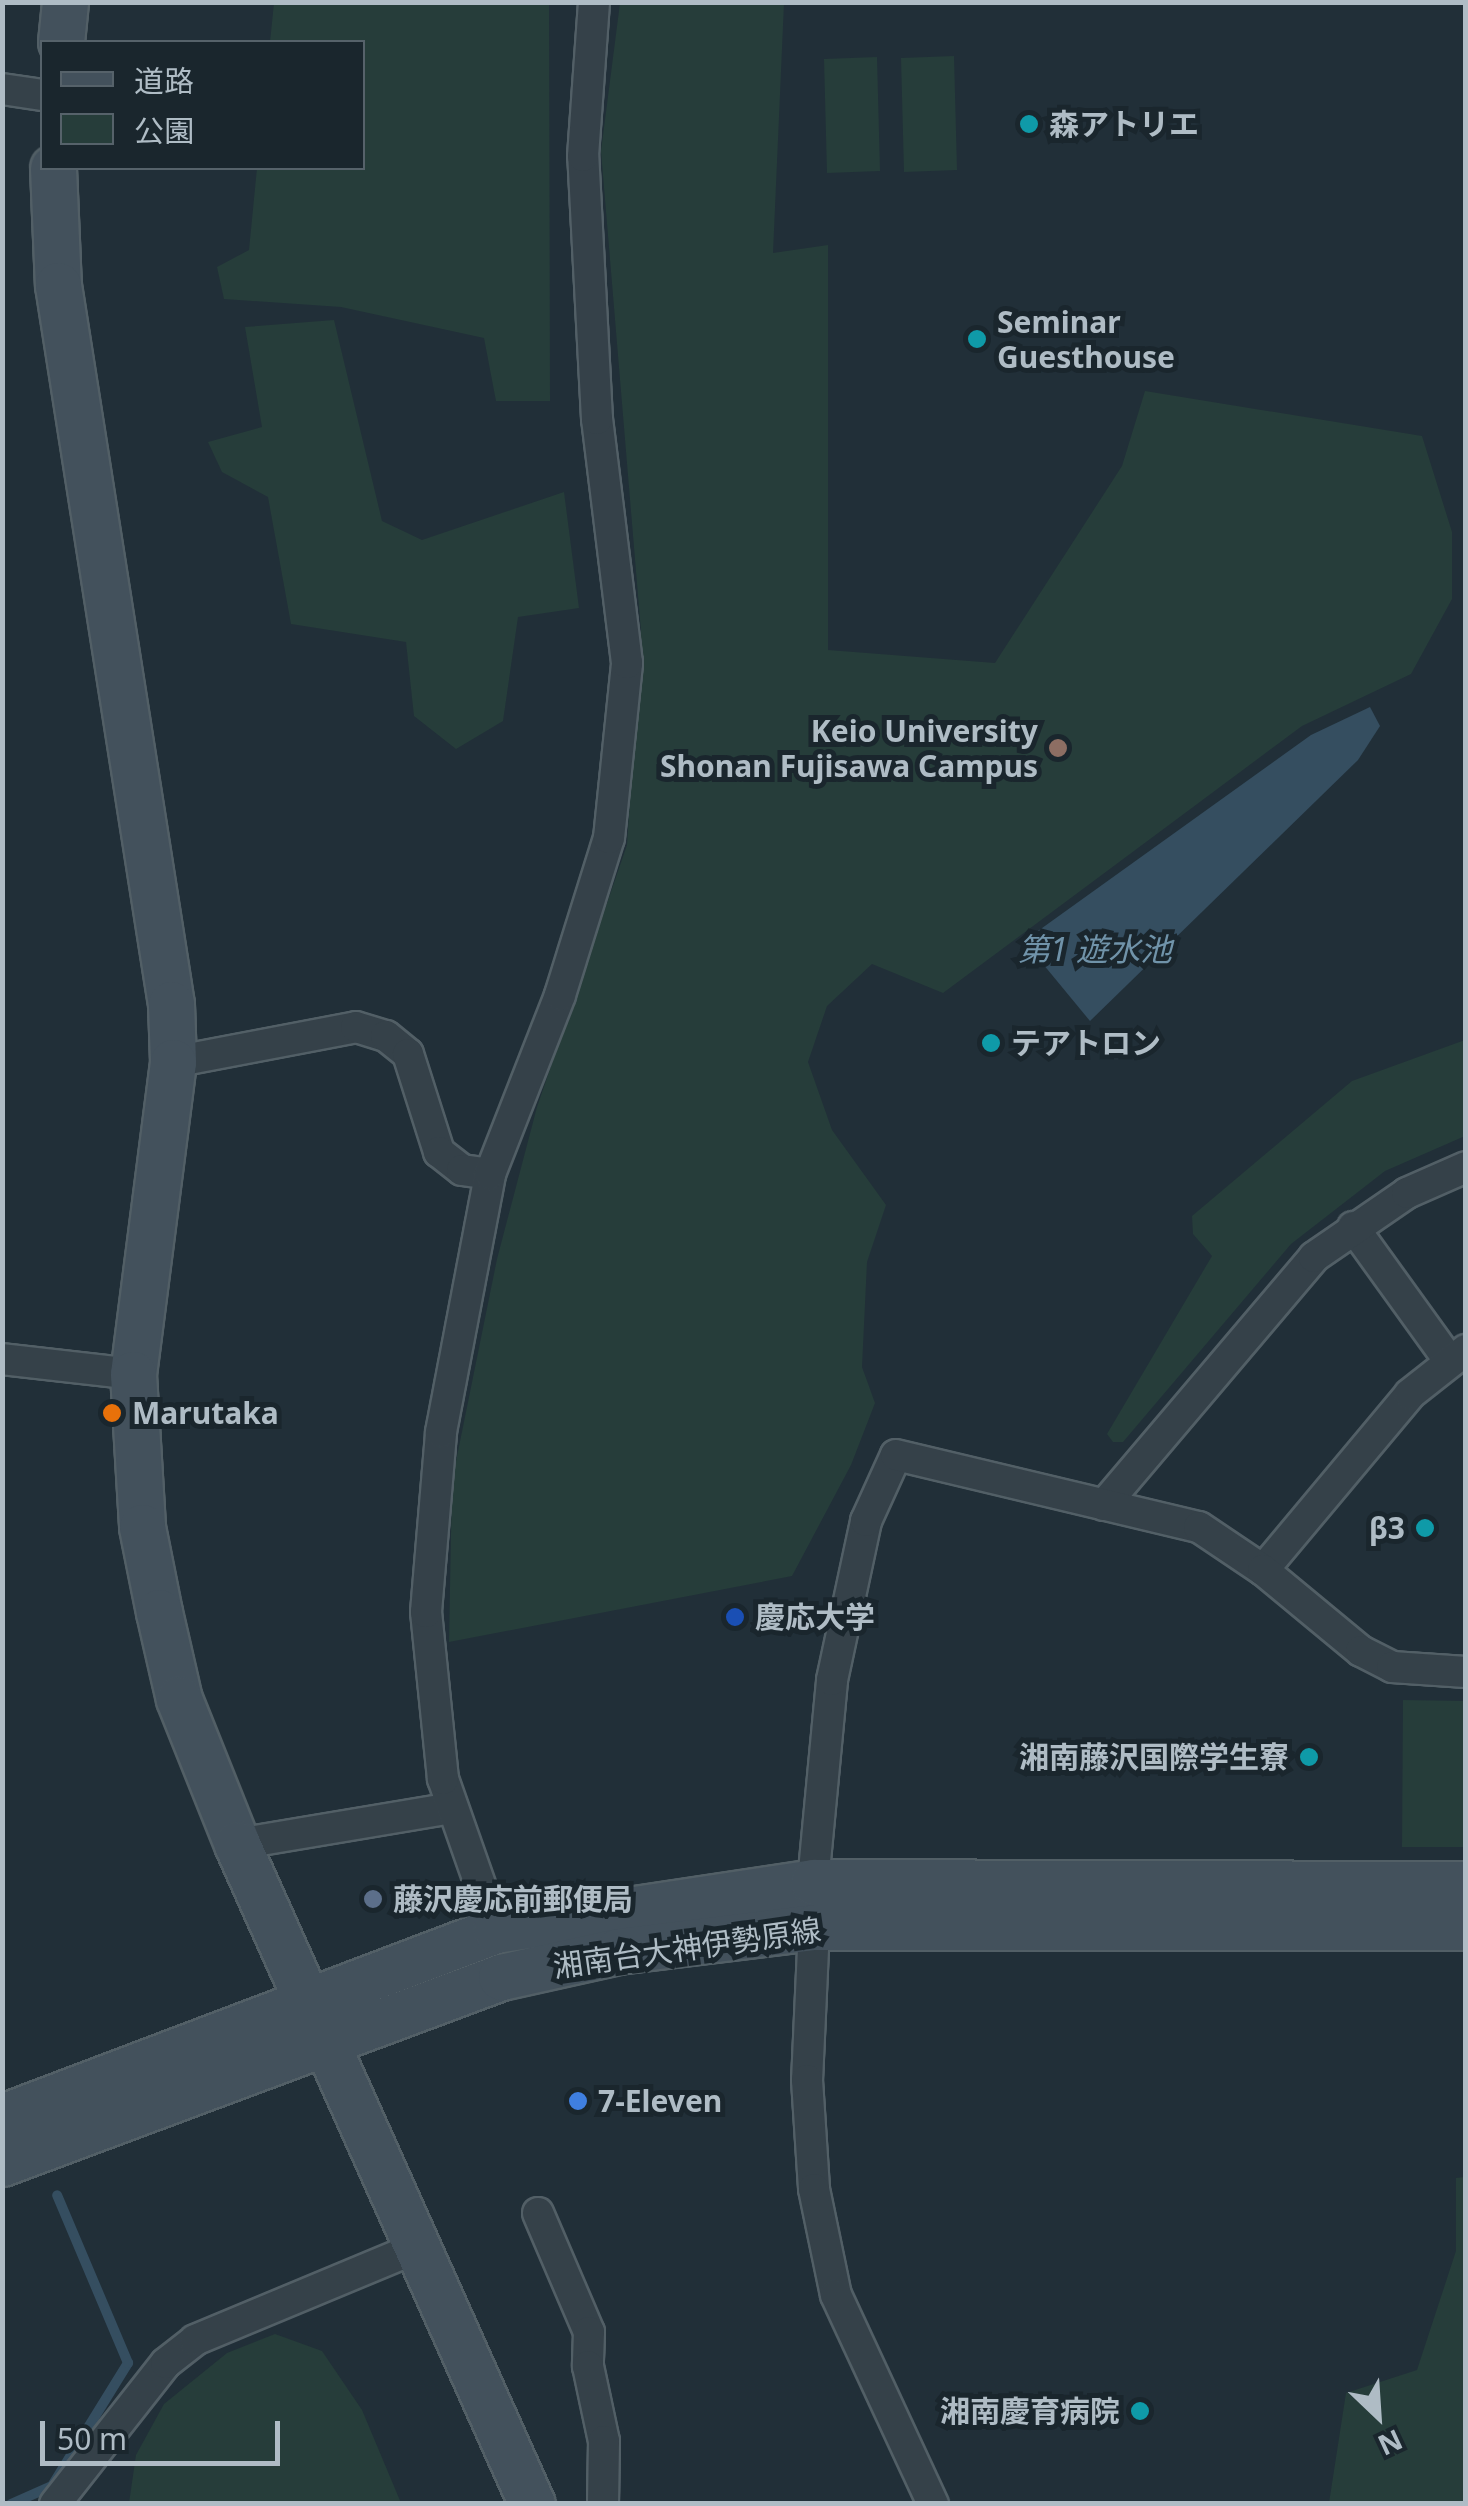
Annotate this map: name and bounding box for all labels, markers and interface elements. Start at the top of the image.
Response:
legend [40,40,365,170]
text: 道路 [134,60,194,101]
place label: 森アトリエ [1049,106,1199,142]
text: 公園 [134,110,194,151]
marker: 森アトリエ [1018,113,1040,135]
place label: Seminar Guesthouse [997,304,1175,374]
marker: Seminar Guesthouse [966,328,988,350]
place label: Keio University Shonan Fujisawa Campus [660,713,1038,784]
marker: Keio University Shonan Fujisawa Campus [1047,737,1069,759]
water label: 第1 遊水池 [1018,930,1172,968]
place label: テアトロン [1011,1025,1161,1061]
marker: テアトロン [980,1032,1002,1054]
place label: Marutaka [132,1395,279,1431]
marker: Marutaka [101,1402,123,1424]
place label: β3 [1369,1510,1405,1546]
marker: β3 [1414,1517,1436,1539]
place label: 慶応大学 [755,1599,875,1635]
marker: 慶応大学 [724,1606,746,1628]
place label: 湘南藤沢国際学生寮 [1019,1739,1289,1775]
marker: 湘南藤沢国際学生寮 [1298,1746,1320,1768]
place label: 藤沢慶応前郵便局 [393,1881,633,1917]
marker: 藤沢慶応前郵便局 [362,1888,384,1910]
street label: 湘南台大神伊勢原線 [551,1911,823,1985]
place label: 7-Eleven [598,2083,722,2119]
marker: 7-Eleven [567,2090,589,2112]
north arrow [1328,2366,1428,2466]
place label: 湘南慶育病院 [940,2393,1120,2429]
marker: 湘南慶育病院 [1129,2400,1151,2422]
scale bar [45,2401,285,2463]
text: 50 m [57,2418,127,2459]
text: N [1372,2421,1409,2465]

